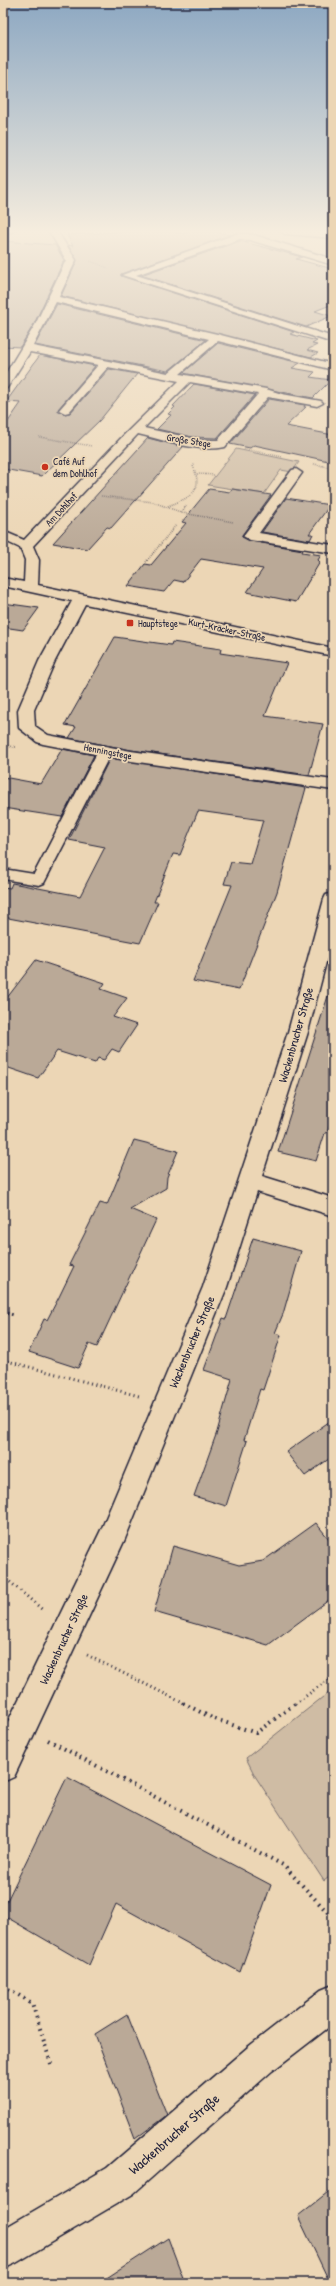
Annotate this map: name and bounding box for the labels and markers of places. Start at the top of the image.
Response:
place label: Café Auf dem Dohlhof [53,455,98,480]
marker: Café Auf dem Dohlhof [40,462,50,472]
place label: Hauptstege [138,617,178,630]
marker: Hauptstege [125,618,135,628]

